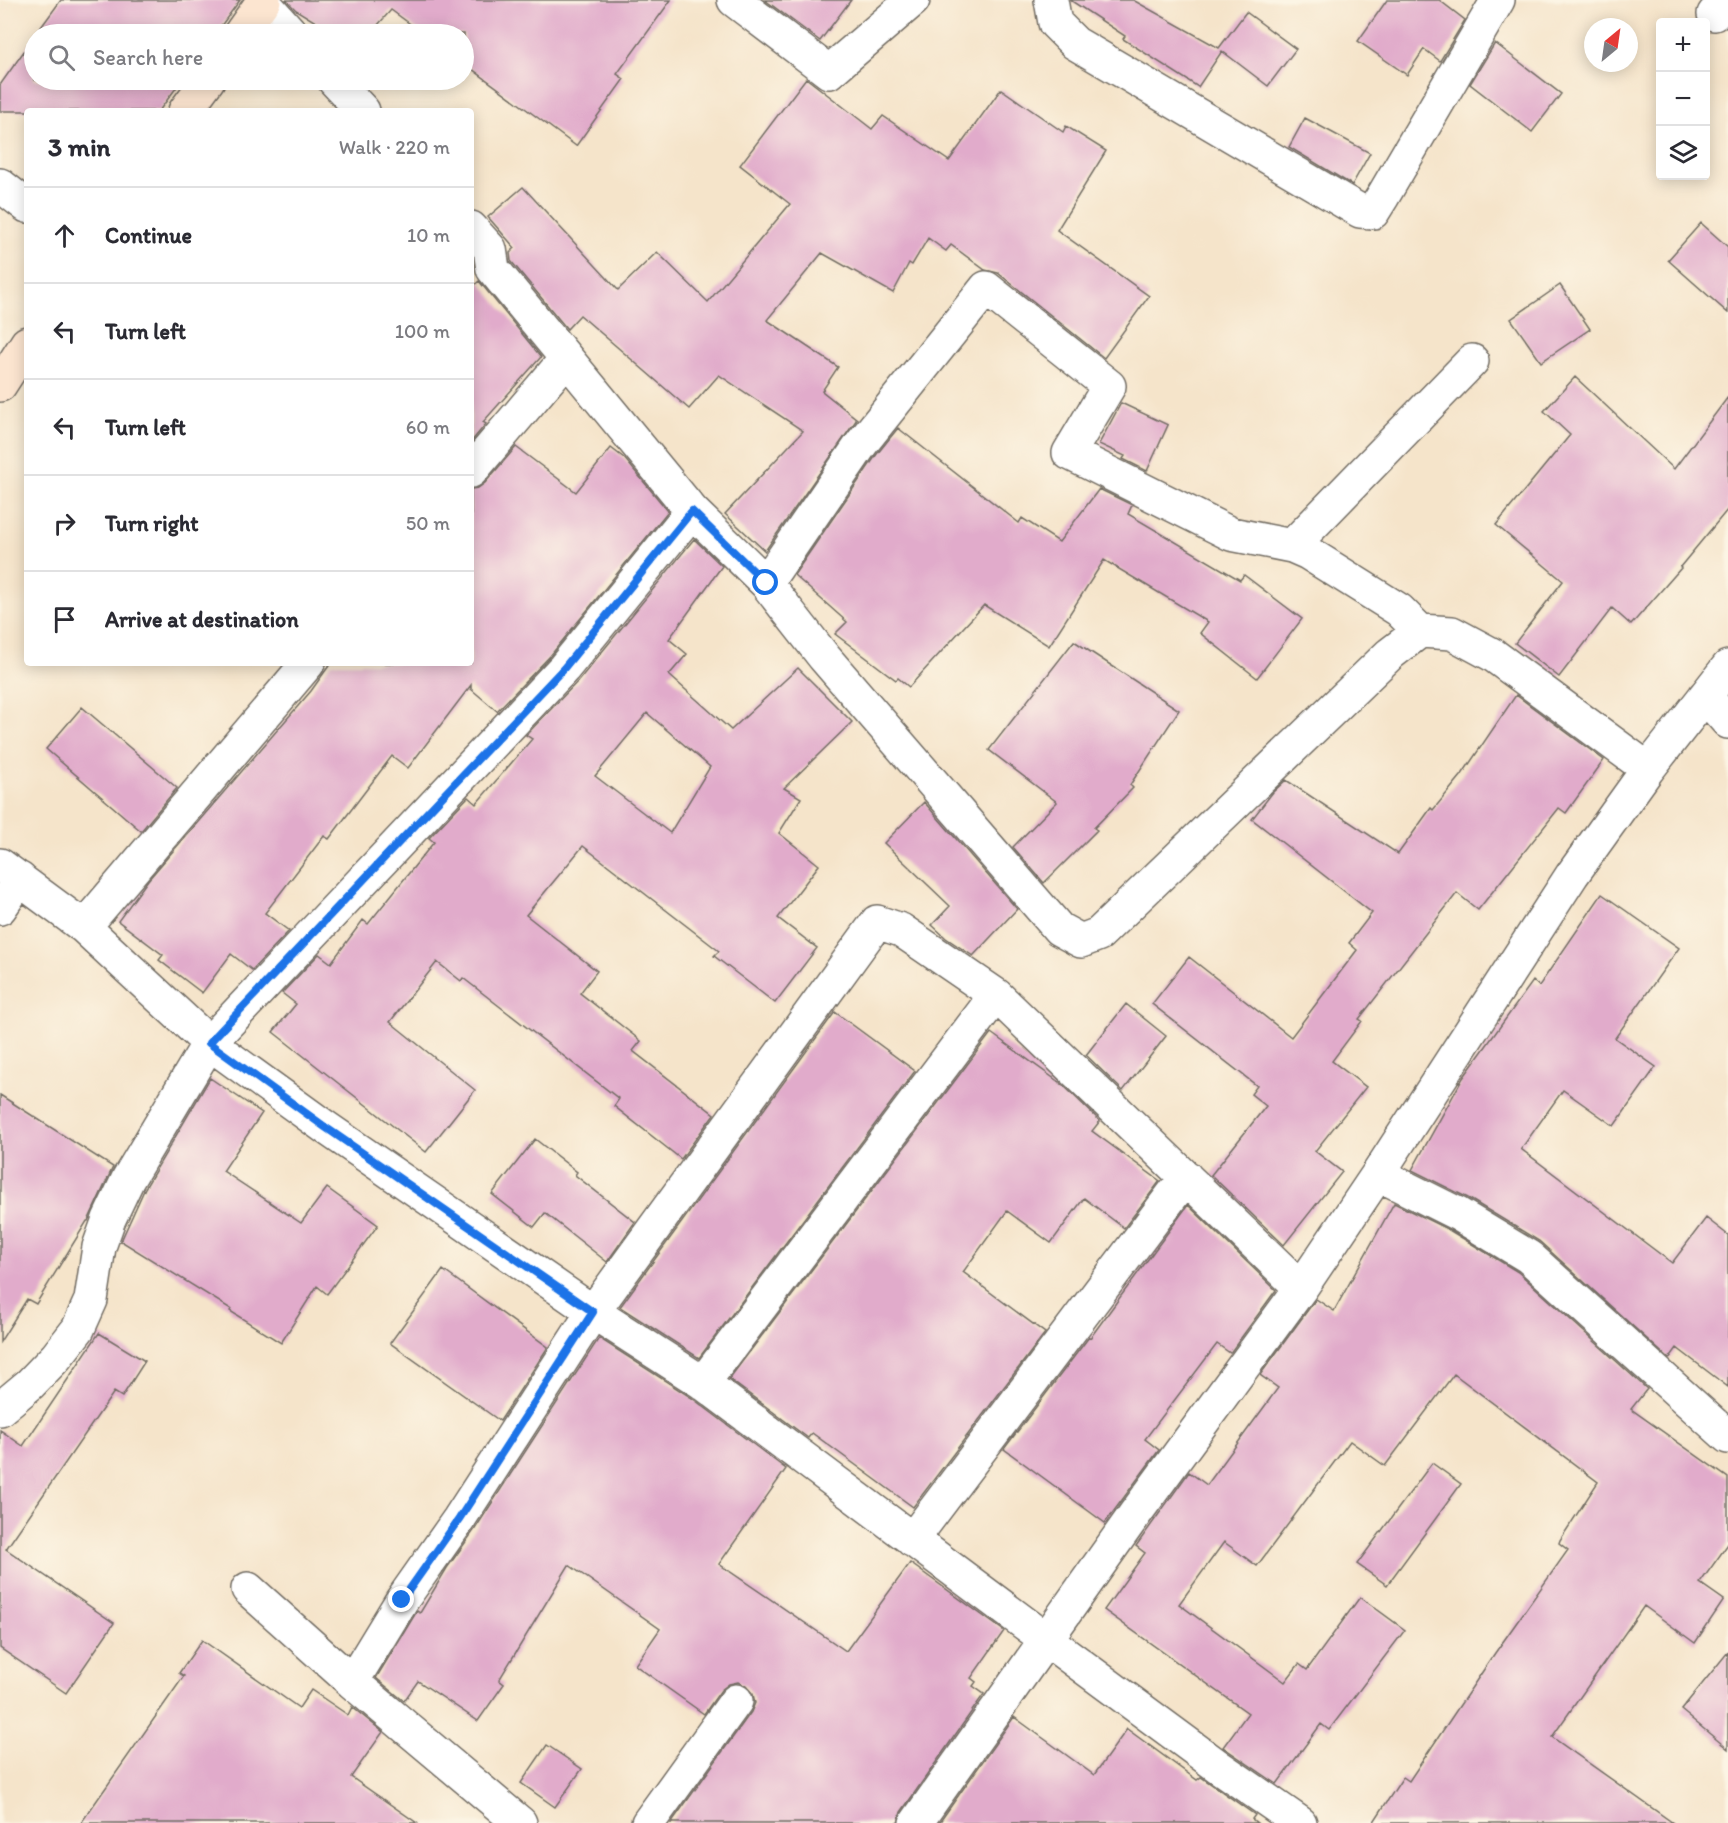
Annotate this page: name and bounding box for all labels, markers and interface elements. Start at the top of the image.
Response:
north arrow [1584,18,1638,72]
map controls [1656,18,1710,180]
button: + [1656,18,1710,72]
search box [24,24,474,90]
icon: search [45,41,78,74]
text: Search here [93,44,203,71]
button: − [1656,72,1710,126]
button: layers [1656,126,1710,180]
text: 3 min [48,131,110,163]
text: Walk · 220 m [339,135,450,159]
icon: ahead [48,219,81,252]
text: Continue [105,222,192,249]
text: 10 m [407,223,450,247]
icon: left [48,315,81,348]
text: Turn left [105,318,186,345]
text: 100 m [395,319,450,343]
icon: left [48,411,81,444]
text: Turn left [105,414,186,441]
text: 60 m [406,415,450,439]
icon: right [48,507,81,540]
text: Turn right [105,510,199,537]
text: 50 m [406,511,450,535]
route start [752,569,778,595]
icon: arrive [48,603,81,636]
text: Arrive at destination [105,606,299,633]
route end [388,1586,414,1612]

